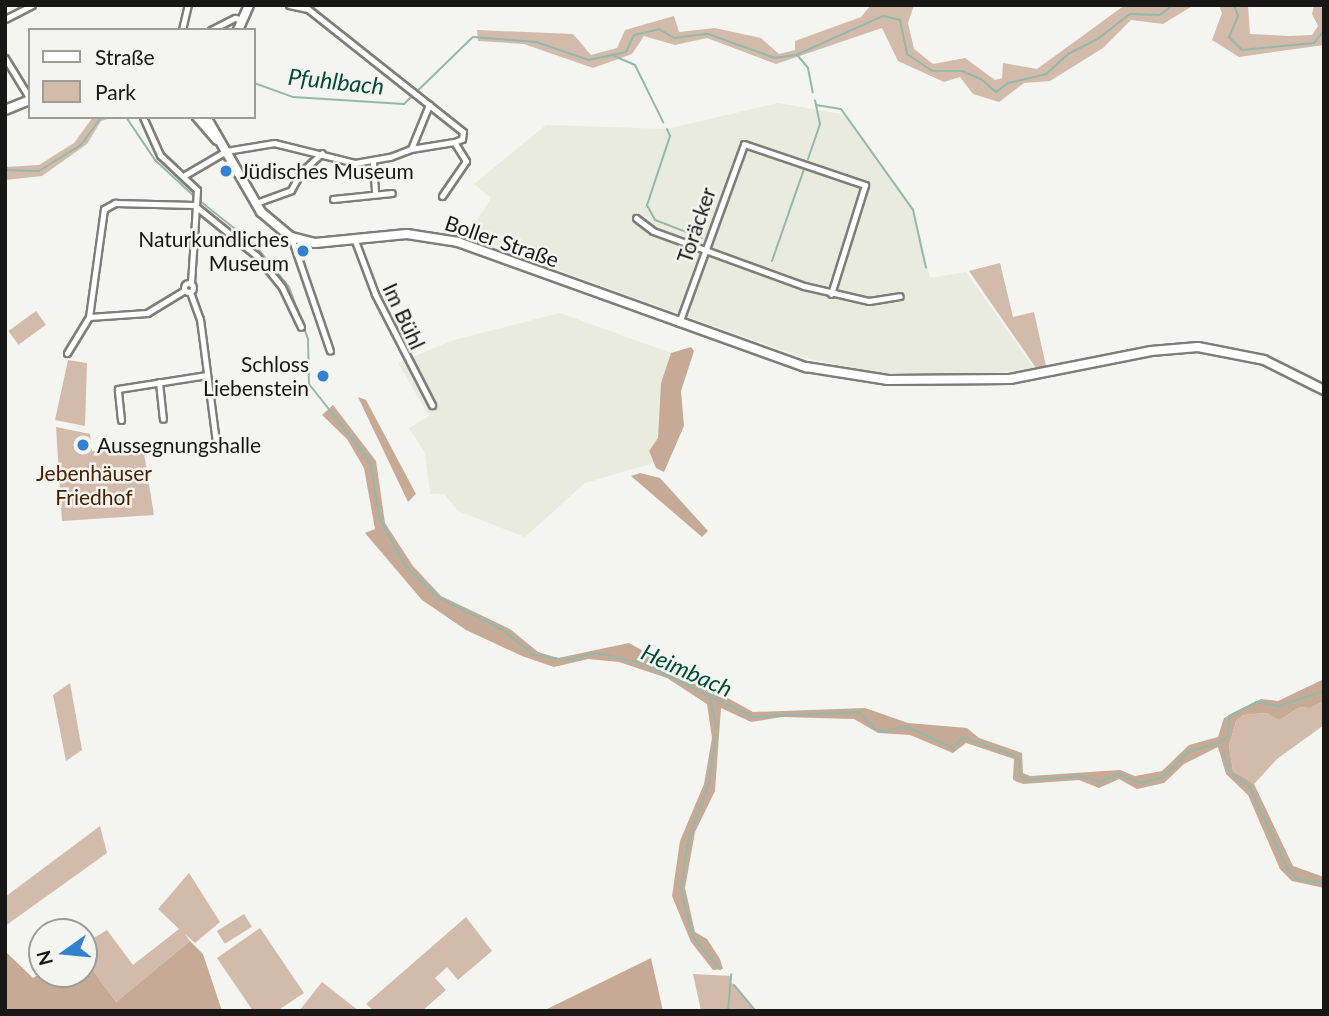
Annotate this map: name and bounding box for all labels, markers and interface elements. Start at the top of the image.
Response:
legend [28,28,256,119]
text: Straße [95,44,155,69]
water label: Pfuhlbach [287,62,385,100]
text: Park [95,79,136,104]
place label: Jüdisches Museum [240,158,414,184]
marker: Jüdisches Museum [218,163,234,179]
street label: Toräcker [671,184,721,266]
street label: Boller Straße [442,210,562,272]
place label: Naturkundliches Museum [138,226,289,276]
marker: Naturkundliches Museum [295,243,311,259]
street label: Im Bühl [378,279,430,353]
place label: Schloss Liebenstein [203,351,309,401]
marker: Schloss Liebenstein [315,368,331,384]
place label: Aussegnungshalle [97,432,261,458]
marker: Aussegnungshalle [75,437,91,453]
park label: Jebenhäuser Friedhof [36,460,152,510]
water label: Heimbach [637,638,737,702]
north arrow [28,918,98,988]
text: N [31,948,57,968]

